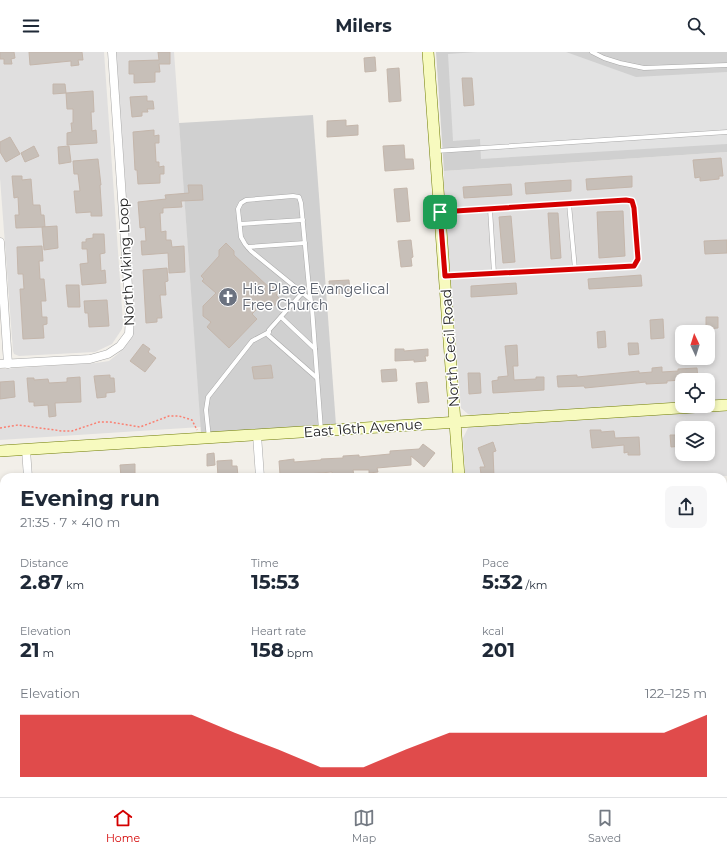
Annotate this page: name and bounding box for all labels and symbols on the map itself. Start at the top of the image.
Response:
pin [423,195,457,229]
street label: North Viking Loop [114,198,138,326]
place label: His Place Evangelical Free Church [242,280,389,314]
church icon: His Place Evangelical Free Church [217,286,239,308]
street label: North Cecil Road [437,288,463,408]
north arrow [675,325,715,365]
street label: East 16th Avenue [303,415,423,441]

